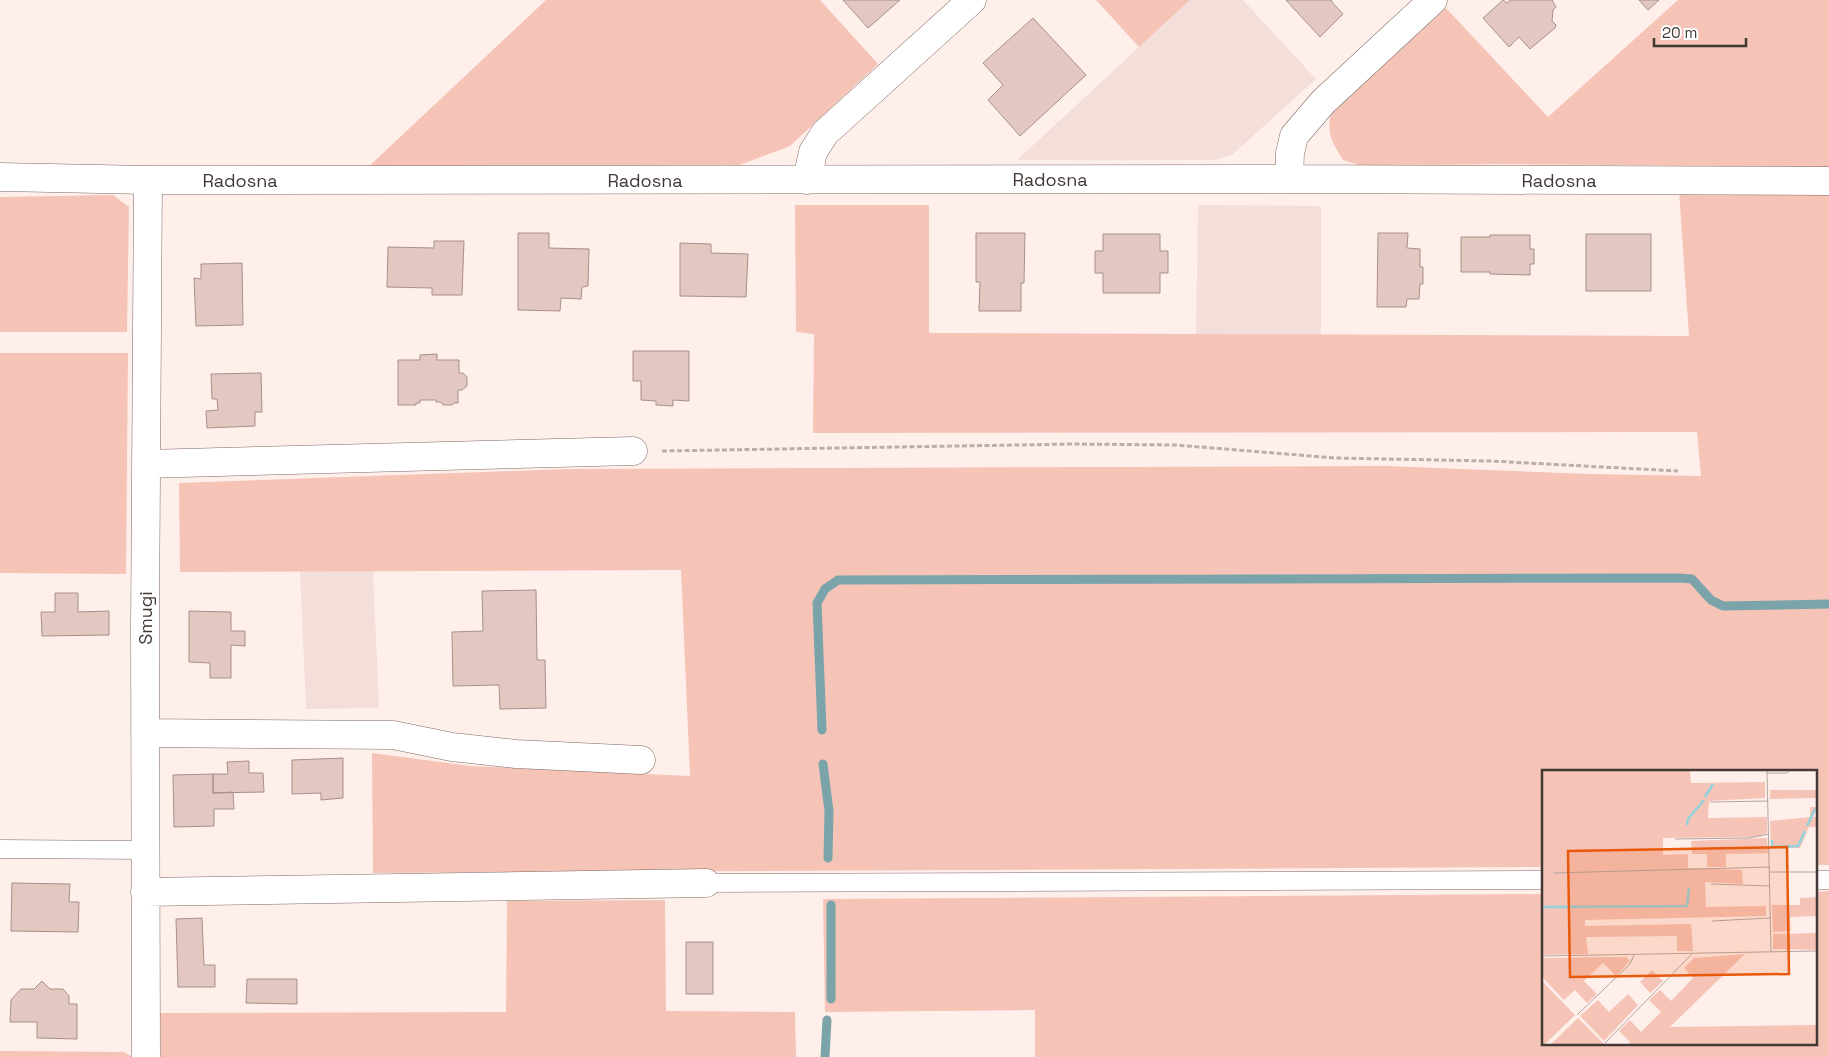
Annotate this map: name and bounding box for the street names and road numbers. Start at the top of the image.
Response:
street label: Radosna [1012,168,1088,191]
street label: Radosna [202,169,278,192]
street label: Radosna [607,169,683,192]
street label: Radosna [1521,169,1597,192]
street label: Smugi [134,591,157,645]

